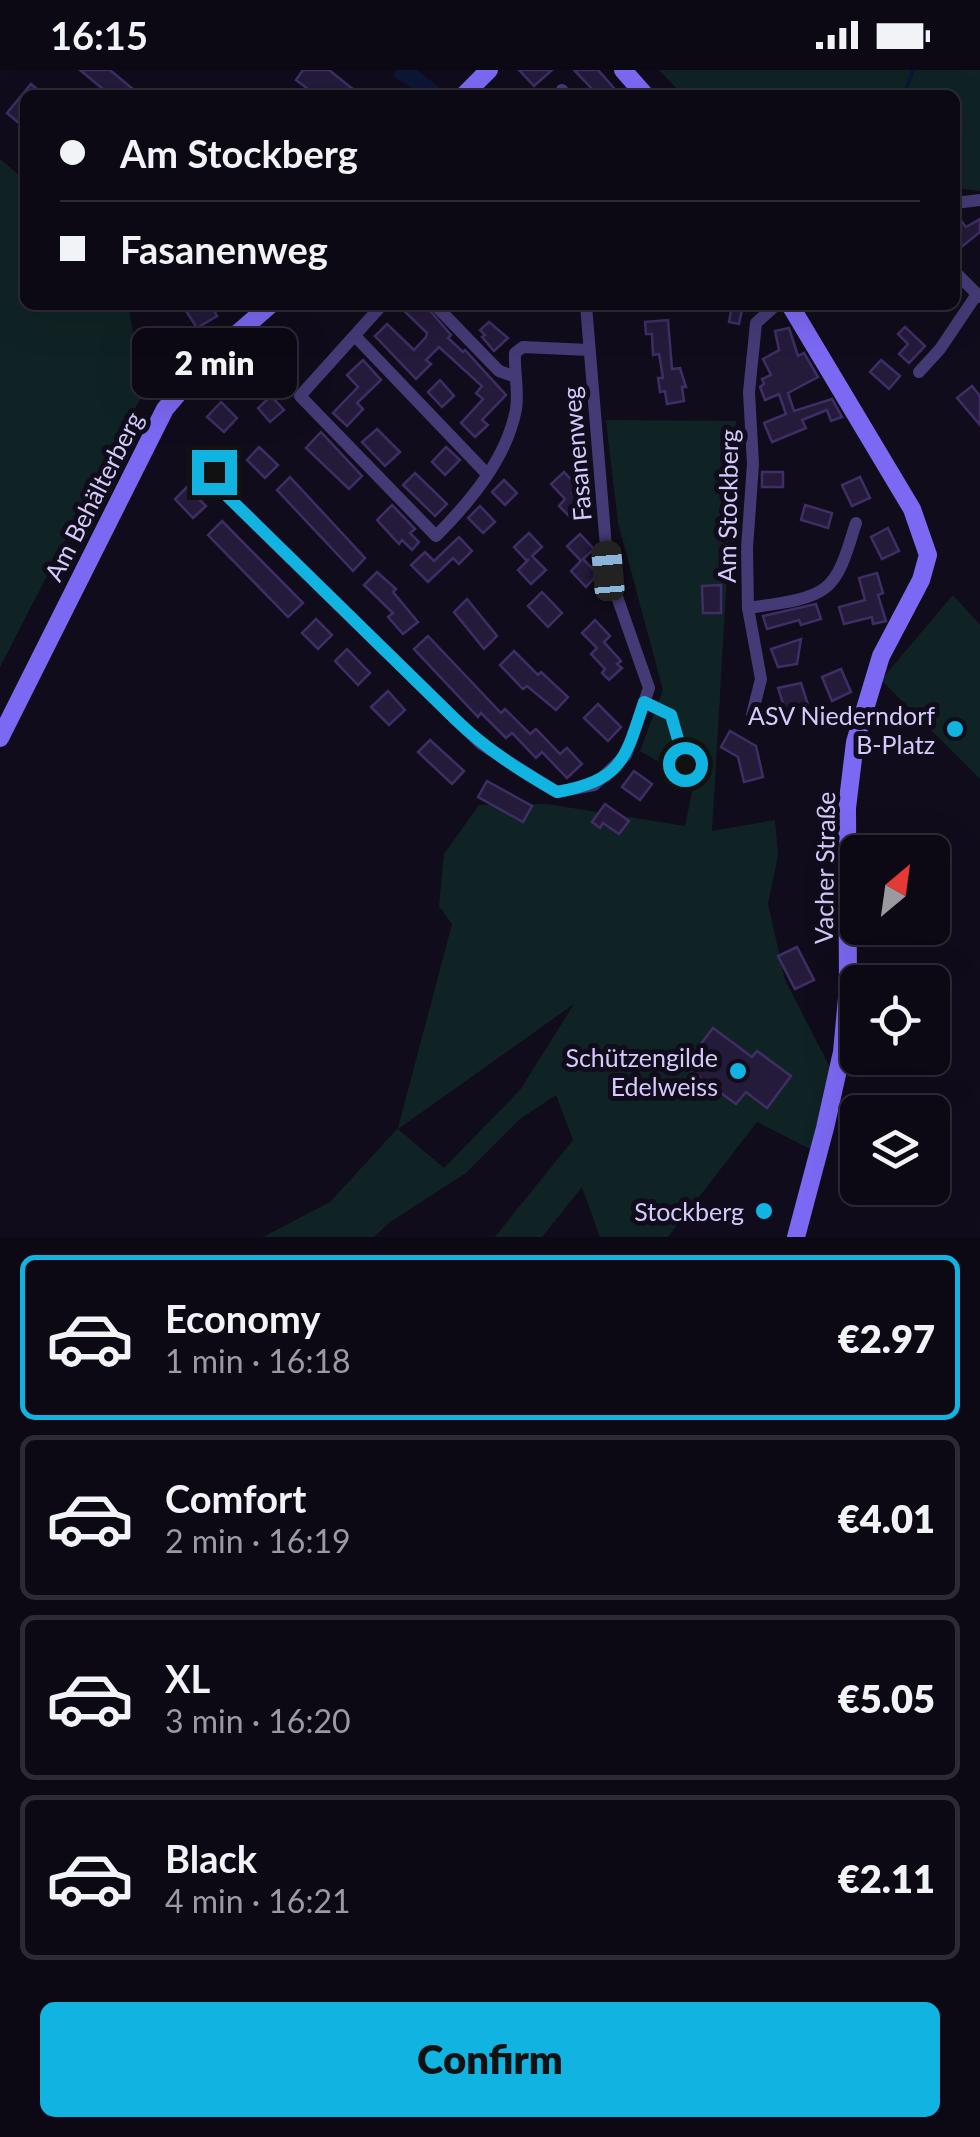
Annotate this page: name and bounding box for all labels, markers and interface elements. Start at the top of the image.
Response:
text: 16:15 [50,12,148,58]
text: Am Stockberg [120,130,358,176]
text: Fasanenweg [120,226,328,272]
callout: 2 min [132,327,296,397]
text: 2 min [175,343,254,382]
street label: Fasanenweg [555,386,597,522]
street label: Am Behälterberg [38,407,148,585]
street label: Am Stockberg [711,429,743,583]
route end [192,450,237,495]
car [590,540,626,602]
place label: ASV Niederndorf B-Platz [748,700,935,759]
marker: ASV Niederndorf B-Platz [944,718,966,740]
route start [663,742,708,787]
street label: Vacher Straße [808,791,840,945]
north arrow [840,835,950,945]
map controls [840,835,950,1205]
button: locate [840,965,950,1075]
place label: Schützengilde Edelweiss [565,1042,718,1101]
marker: Schützengilde Edelweiss [727,1060,749,1082]
button: layers [840,1095,950,1205]
place label: Stockberg [634,1196,744,1226]
marker: Stockberg [753,1200,775,1222]
icon: car [45,1293,135,1383]
text: Economy [165,1295,320,1341]
text: €2.97 [838,1315,935,1361]
text: 1 min · 16:18 [165,1341,351,1380]
icon: car [45,1473,135,1563]
text: Comfort [165,1475,306,1521]
text: €4.01 [838,1495,935,1541]
text: 2 min · 16:19 [165,1521,351,1560]
icon: car [45,1653,135,1743]
text: XL [165,1655,210,1701]
text: €5.05 [838,1675,935,1721]
text: 3 min · 16:20 [165,1701,351,1740]
icon: car [45,1833,135,1923]
text: Black [165,1835,257,1881]
text: €2.11 [838,1855,935,1901]
text: 4 min · 16:21 [165,1881,351,1920]
button: Confirm [40,2002,940,2117]

